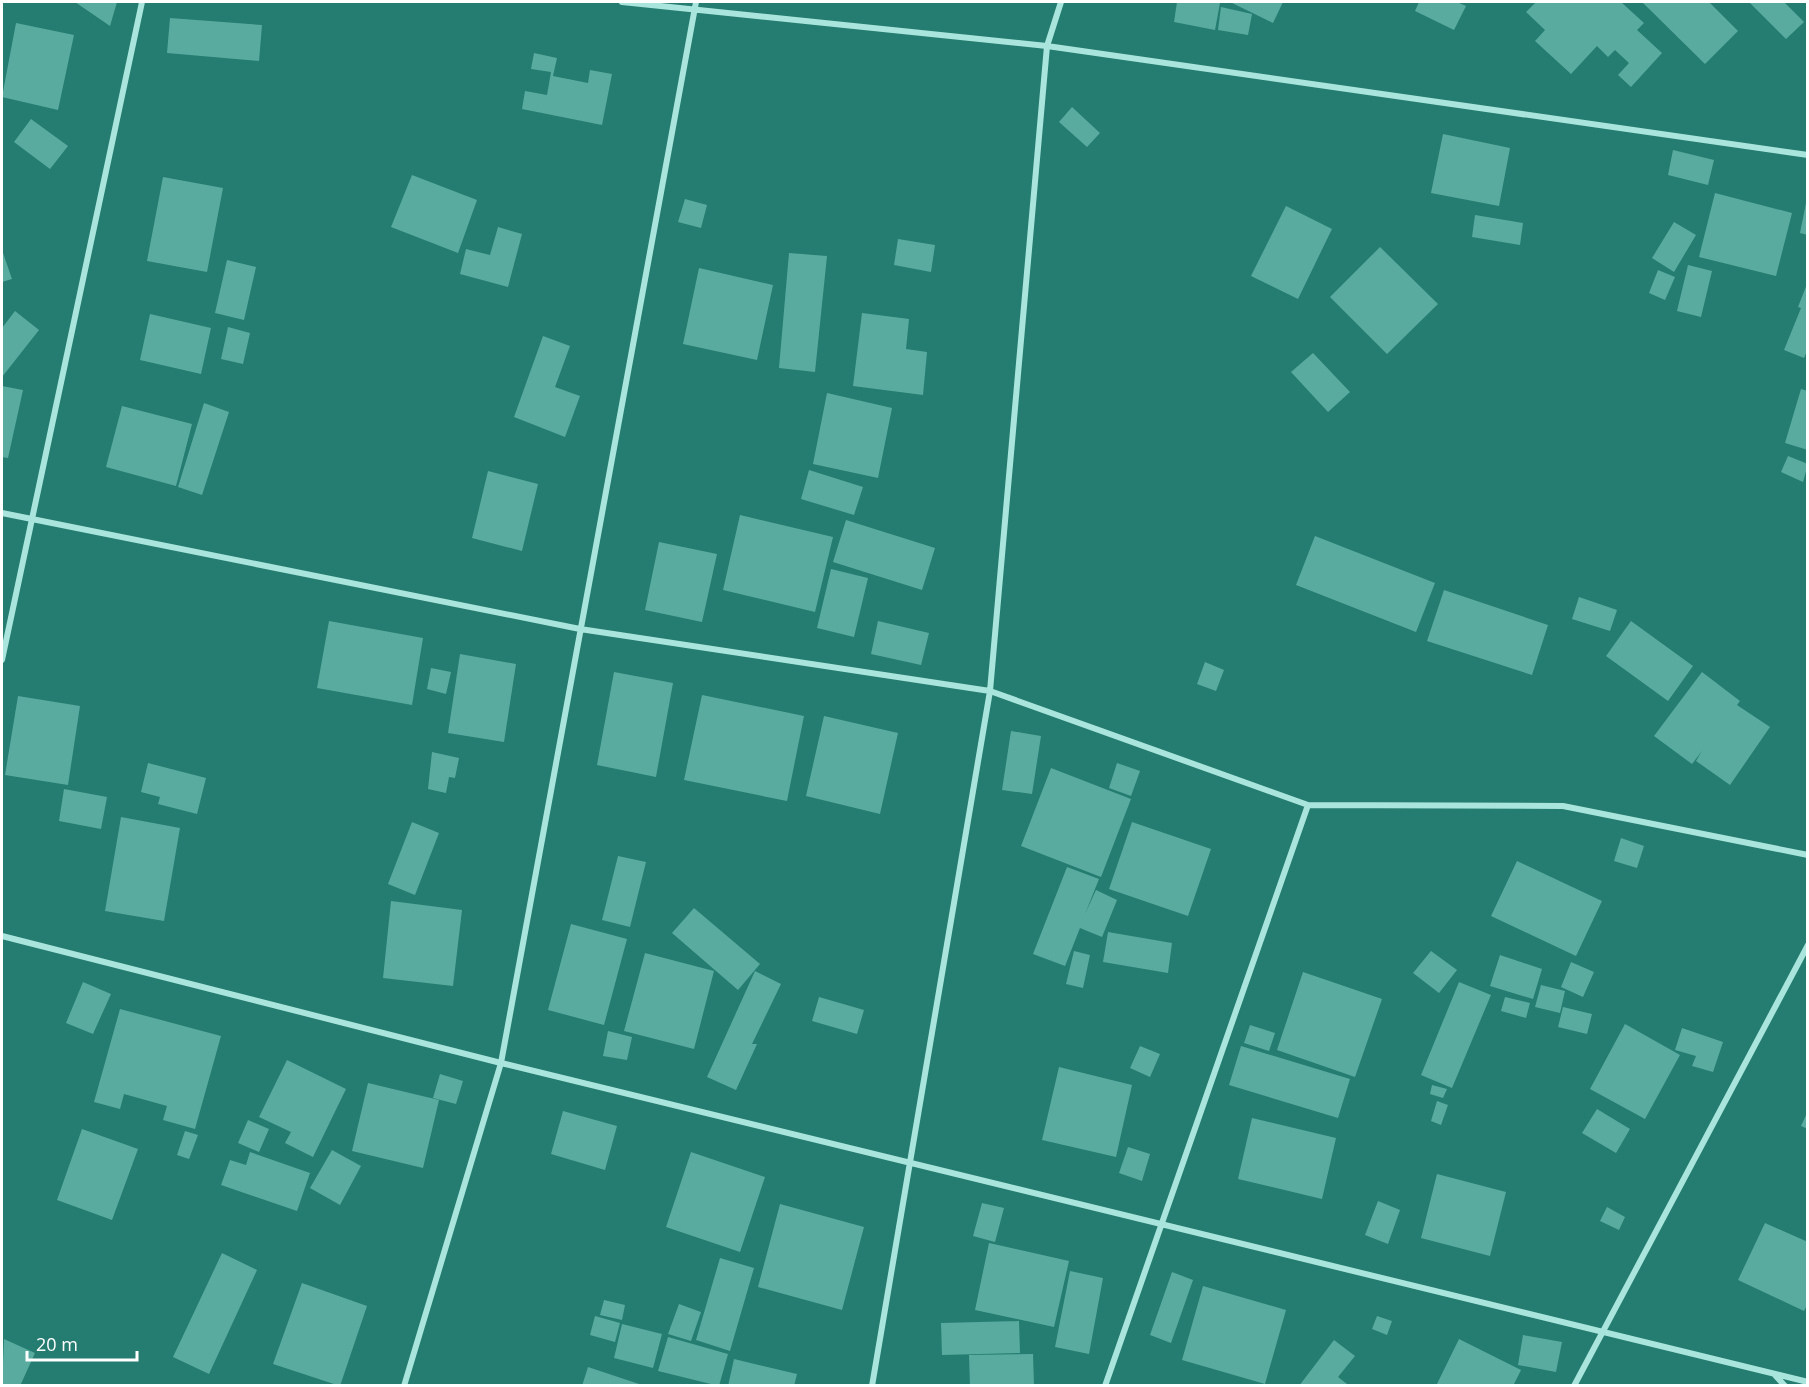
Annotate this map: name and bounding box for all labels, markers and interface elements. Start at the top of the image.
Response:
scale bar [27,1324,136,1362]
text: 20 m [36,1332,78,1356]

